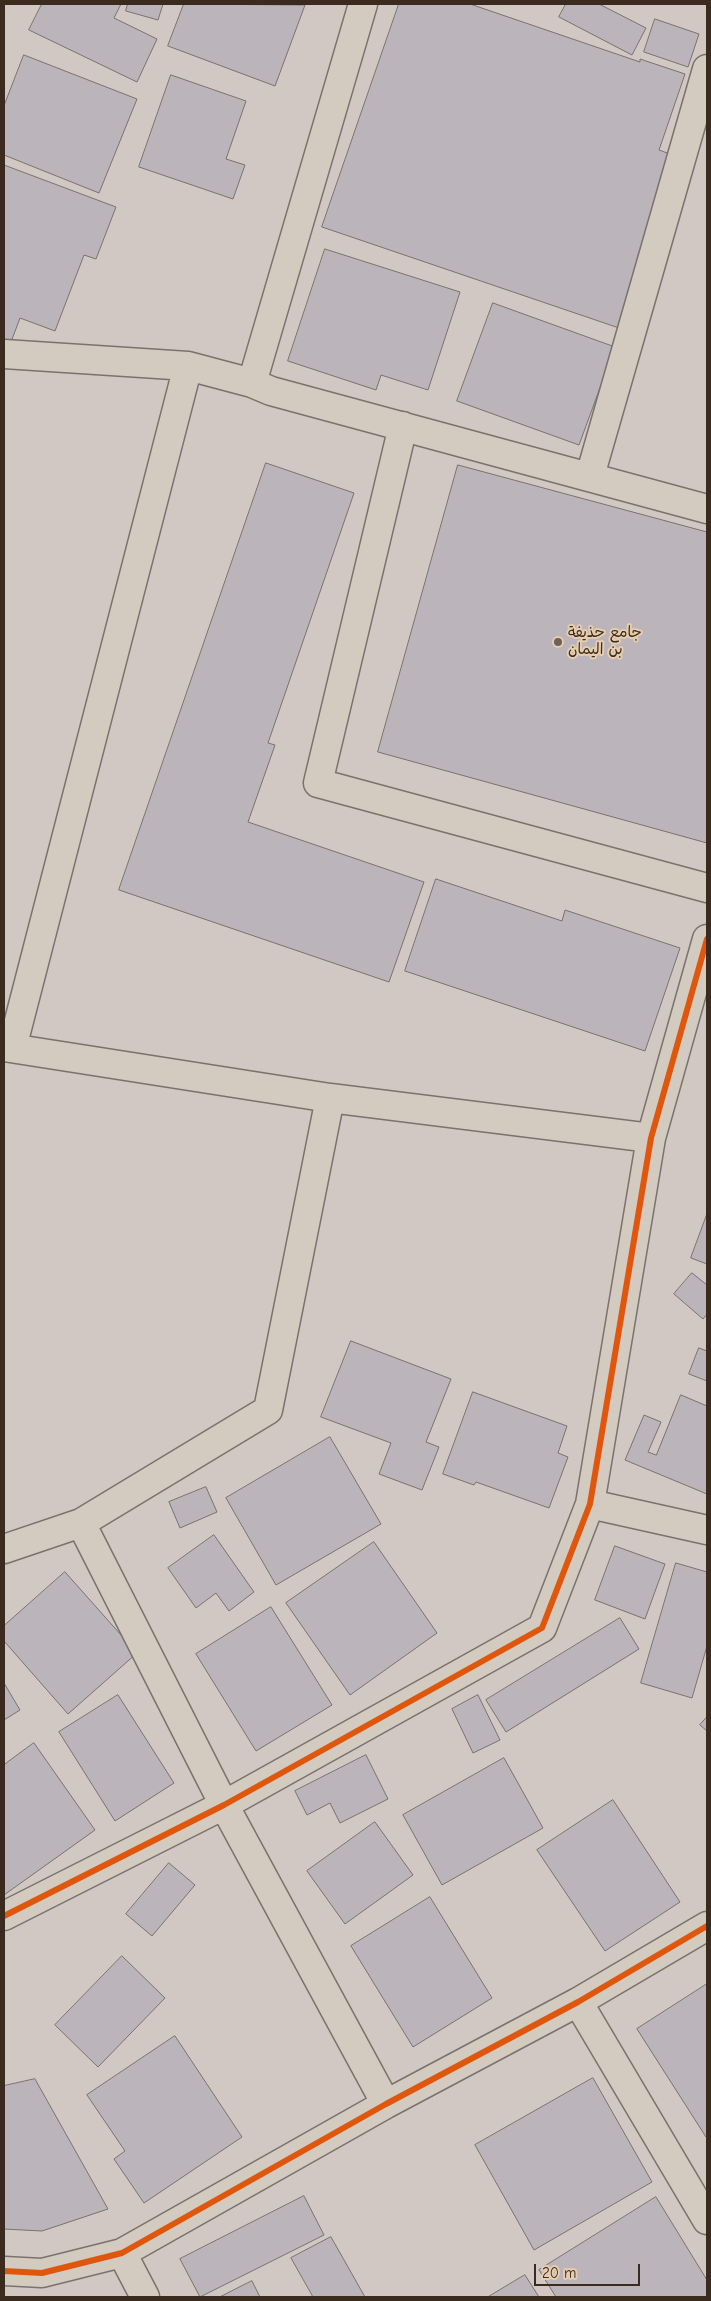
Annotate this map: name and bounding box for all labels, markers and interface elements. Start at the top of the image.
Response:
place label: جامع حذيفة بن اليمان [568,624,642,659]
marker: جامع حذيفة بن اليمان [552,636,564,648]
scale bar [536,2254,642,2286]
text: 20 m [542,2264,576,2282]

